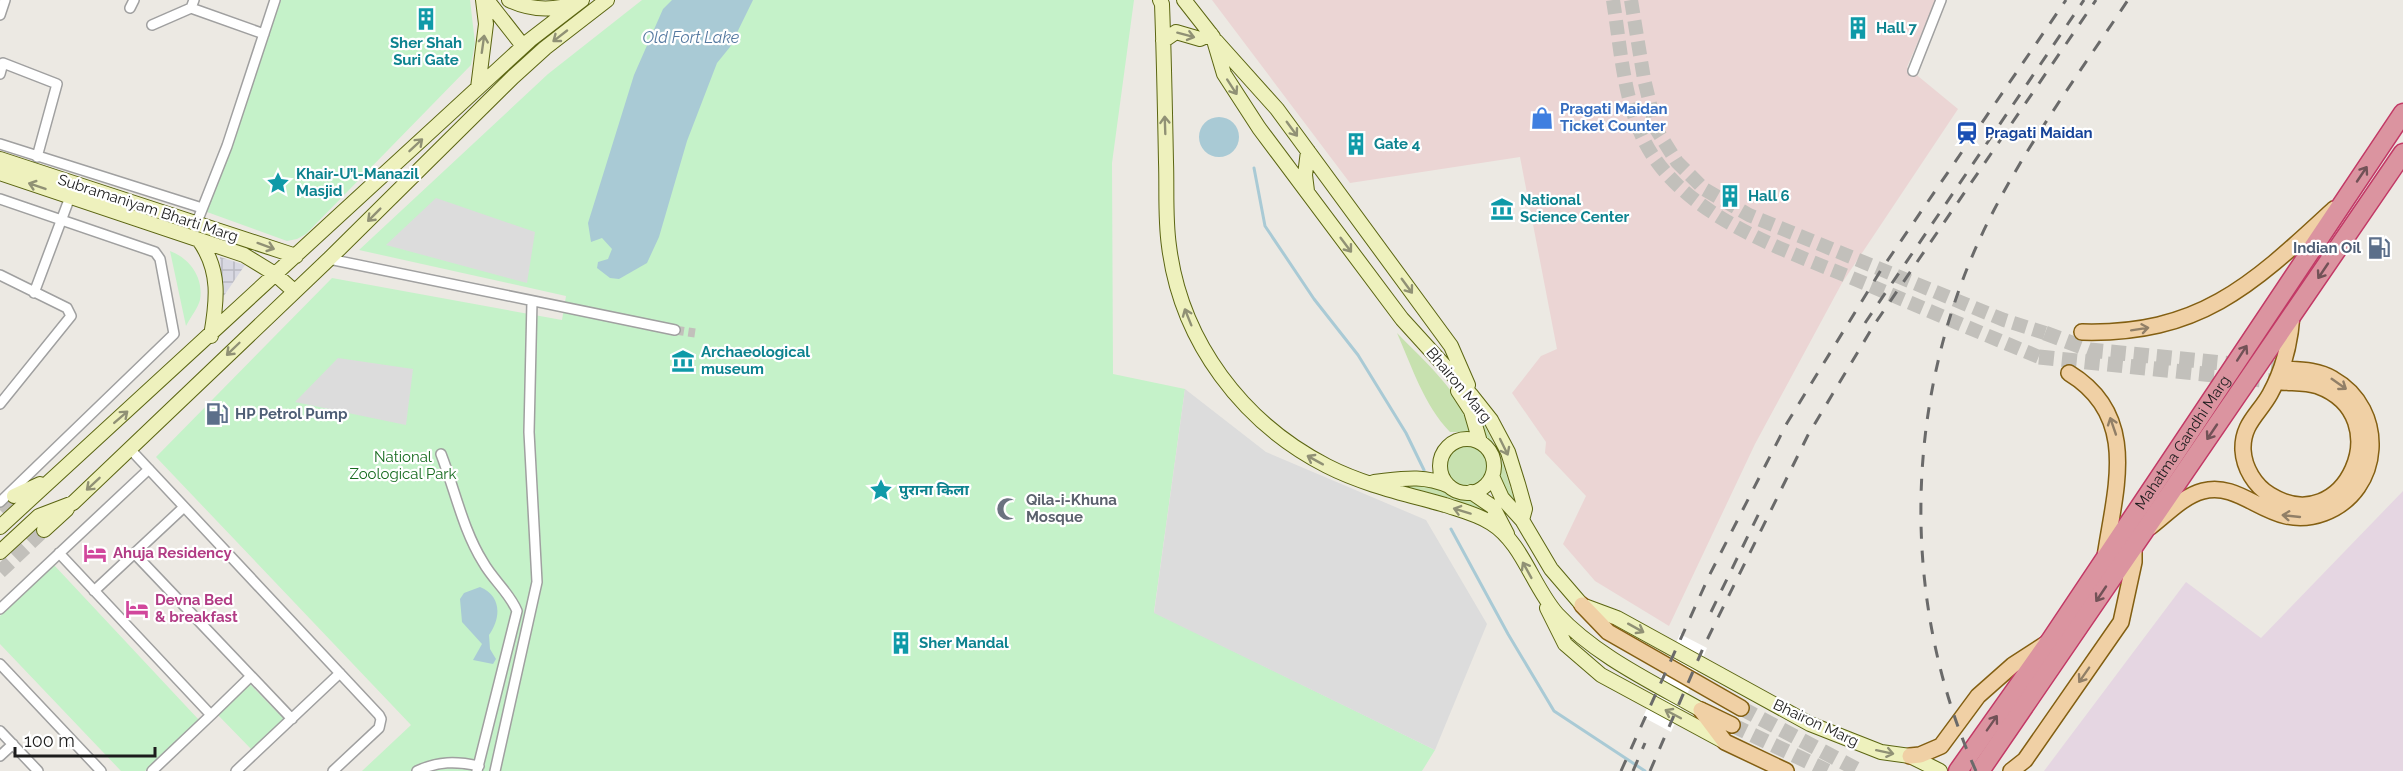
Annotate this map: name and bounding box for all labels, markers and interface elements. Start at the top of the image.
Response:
building icon: Sher Shah Suri Gate [413,6,439,32]
building icon: Hall 7 [1845,15,1871,41]
place label: Hall 7 [1876,19,1917,37]
water label: Old Fort Lake [643,28,740,47]
one-way arrow [553,29,569,42]
one-way arrow [1176,30,1195,41]
place label: Sher Shah Suri Gate [390,34,462,69]
one-way arrow [478,35,489,55]
one-way arrow [1226,78,1238,94]
place label: Pragati Maidan Ticket Counter [1560,100,1668,135]
shop icon: Pragati Maidan Ticket Counter [1529,105,1555,131]
one-way arrow [1159,116,1171,136]
station icon: Pragati Maidan [1954,120,1980,146]
one-way arrow [1285,121,1298,137]
place label: Pragati Maidan [1985,124,2093,142]
building icon: Gate 4 [1343,131,1369,157]
place label: Gate 4 [1374,135,1421,153]
one-way arrow [408,138,423,152]
place label: Khair-U’l-Manazil Masjid [296,165,419,200]
one-way arrow [2356,166,2368,182]
street label: Subramaniyam Bharti Marg [56,170,240,246]
place icon: Khair-U’l-Manazil Masjid [265,170,291,196]
one-way arrow [28,179,47,190]
building icon: Hall 6 [1717,183,1743,209]
place label: Hall 6 [1748,187,1790,205]
place label: National Science Center [1520,191,1629,226]
museum icon: National Science Center [1489,196,1515,222]
one-way arrow [367,207,382,222]
fuel station icon: Indian Oil [2366,235,2392,261]
one-way arrow [1340,236,1352,252]
place label: Indian Oil [2293,239,2361,257]
one-way arrow [256,242,275,253]
one-way arrow [2317,263,2329,279]
one-way arrow [1401,278,1414,294]
one-way arrow [1182,309,1193,327]
one-way arrow [2129,323,2149,334]
one-way arrow [226,342,241,356]
place label: Archaeological museum [701,343,810,378]
street label: Bhairon Marg [1422,344,1496,426]
one-way arrow [2236,345,2249,362]
museum icon: Archaeological museum [670,348,696,374]
street label: Mahatma Gandhi Marg [2131,372,2234,513]
one-way arrow [2331,378,2347,390]
fuel station icon: HP Petrol Pump [204,401,230,427]
place label: HP Petrol Pump [235,405,348,423]
one-way arrow [113,410,128,424]
one-way arrow [2106,417,2117,436]
one-way arrow [2206,423,2218,439]
one-way arrow [1499,438,1511,456]
park label: National Zoological Park [349,448,457,483]
one-way arrow [1307,454,1325,465]
one-way arrow [85,477,100,491]
place icon: पुराना किला [868,477,894,503]
place label: पुराना किला [899,481,969,500]
place label: Qila-i-Khuna Mosque [1026,491,1117,526]
mosque icon: Qila-i-Khuna Mosque [995,496,1021,522]
one-way arrow [1453,505,1472,516]
one-way arrow [2281,511,2301,522]
hotel icon: Ahuja Residency [82,540,108,566]
place label: Ahuja Residency [113,544,232,562]
one-way arrow [1521,562,1532,580]
one-way arrow [2095,585,2107,602]
place label: Devna Bed & breakfast [155,591,238,626]
hotel icon: Devna Bed & breakfast [124,596,150,622]
one-way arrow [1626,623,1644,634]
building icon: Sher Mandal [888,630,914,656]
place label: Sher Mandal [919,634,1009,652]
one-way arrow [2078,667,2090,683]
street label: Bhairon Marg [1770,695,1862,751]
one-way arrow [1665,708,1683,719]
one-way arrow [1986,716,1998,732]
scale bar [15,720,154,758]
text: 100 m [24,730,75,751]
one-way arrow [1875,746,1894,758]

